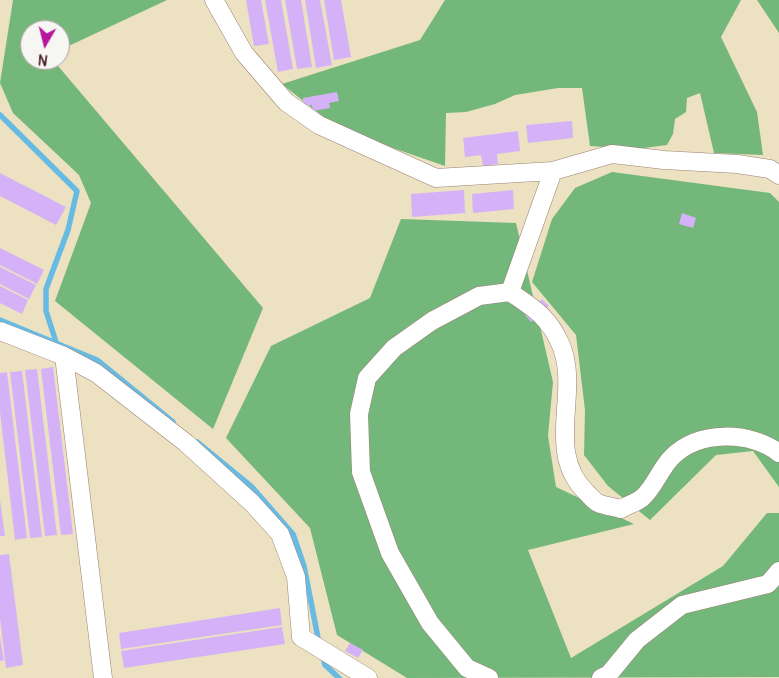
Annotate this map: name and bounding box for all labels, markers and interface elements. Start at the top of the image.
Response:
north arrow [20,20,70,70]
text: N [37,50,49,68]

